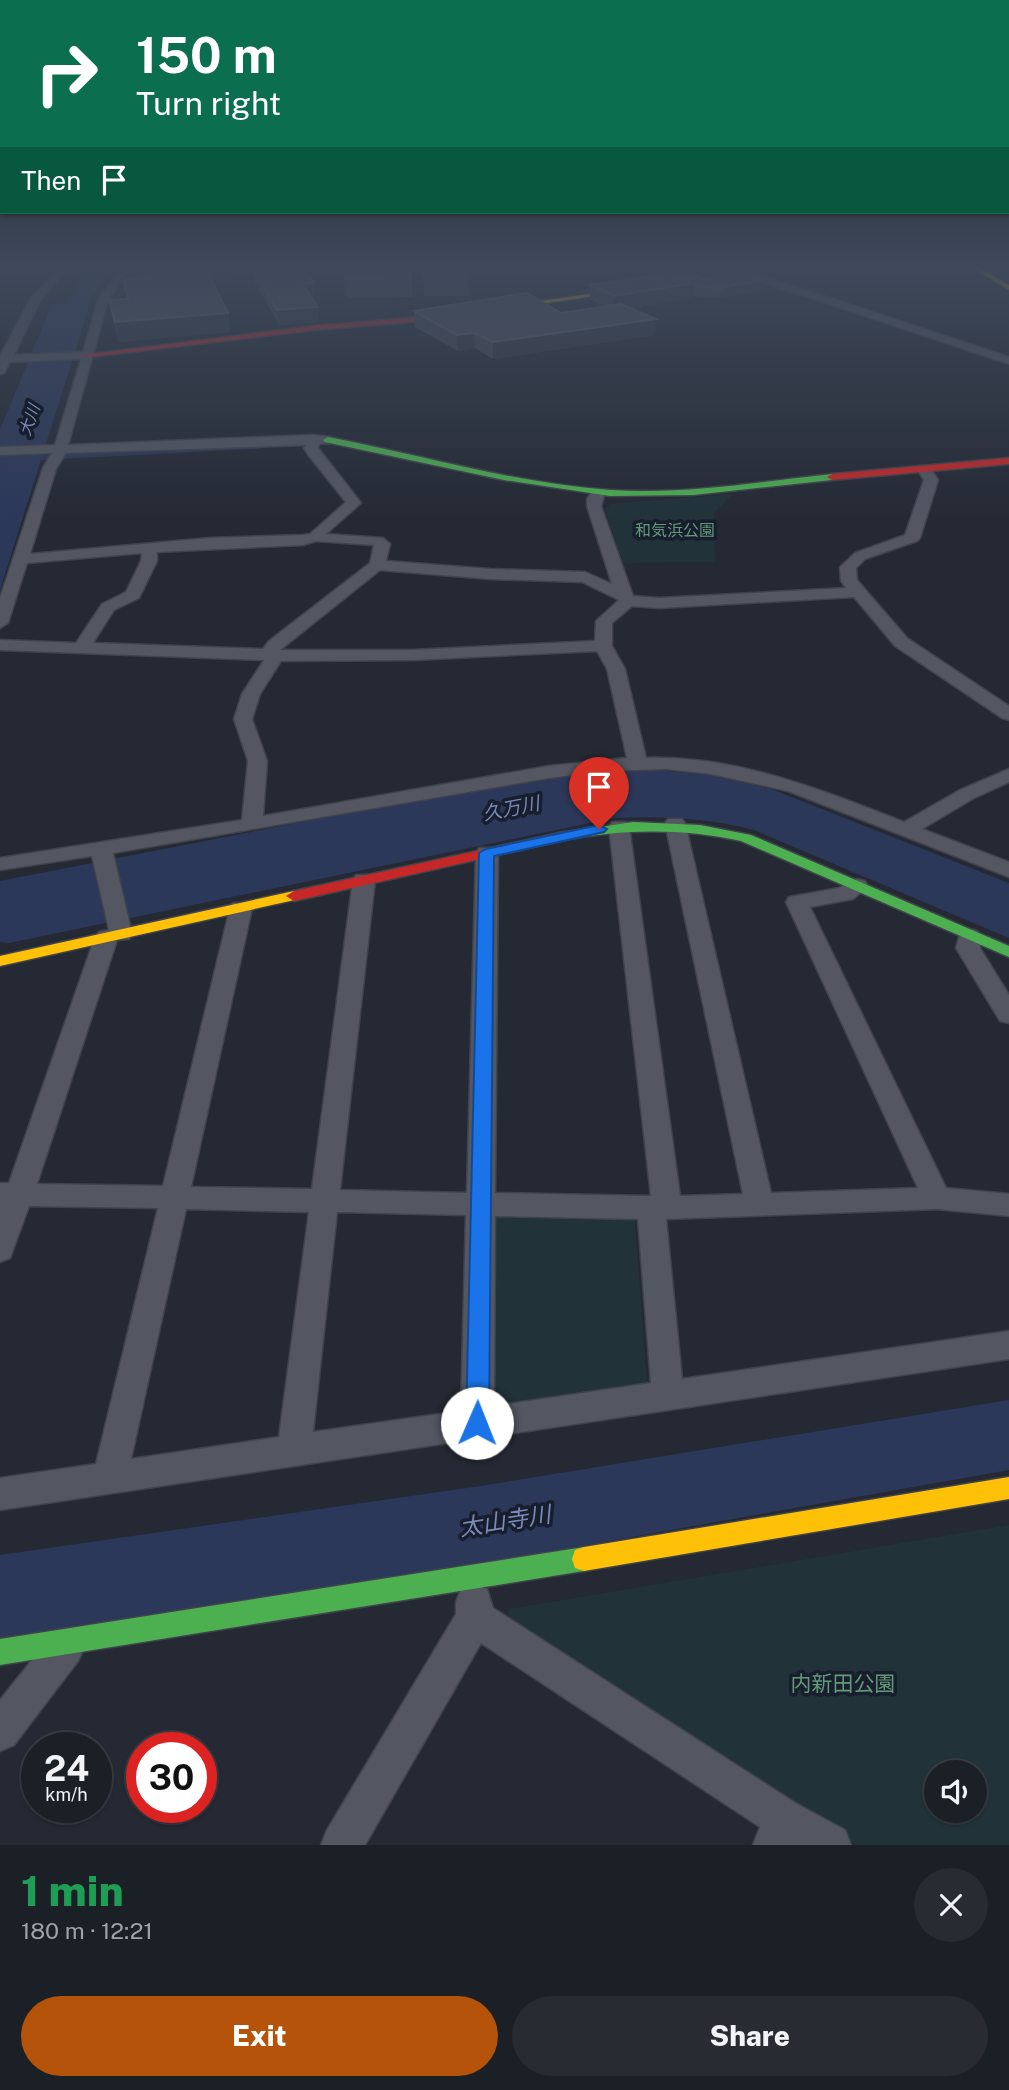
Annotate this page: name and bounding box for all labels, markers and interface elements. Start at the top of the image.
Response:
text: 150 m [136,26,277,84]
icon: right [21,28,112,119]
text: Turn right [136,85,281,122]
icon: arrive [95,161,133,199]
text: Then [21,165,81,196]
water label: 大川 [15,400,44,438]
park label: 和気浜公園 [635,521,715,540]
pin [569,757,629,829]
icon: arrive [580,768,618,806]
water label: 久万川 [481,791,543,824]
position arrow [440,1386,514,1460]
water label: 太山寺川 [457,1500,555,1541]
park label: 内新田公園 [791,1671,896,1696]
speed limit sign: 30 [126,1732,217,1823]
text: 24 [44,1748,89,1789]
map controls [924,1760,987,1823]
button: sound [924,1760,987,1823]
text: km/h [45,1784,88,1805]
text: 1 min [21,1866,124,1915]
button: close [914,1868,988,1942]
text: 180 m · 12:21 [21,1917,153,1944]
button: Exit [21,1996,498,2076]
button: Share [512,1996,988,2076]

